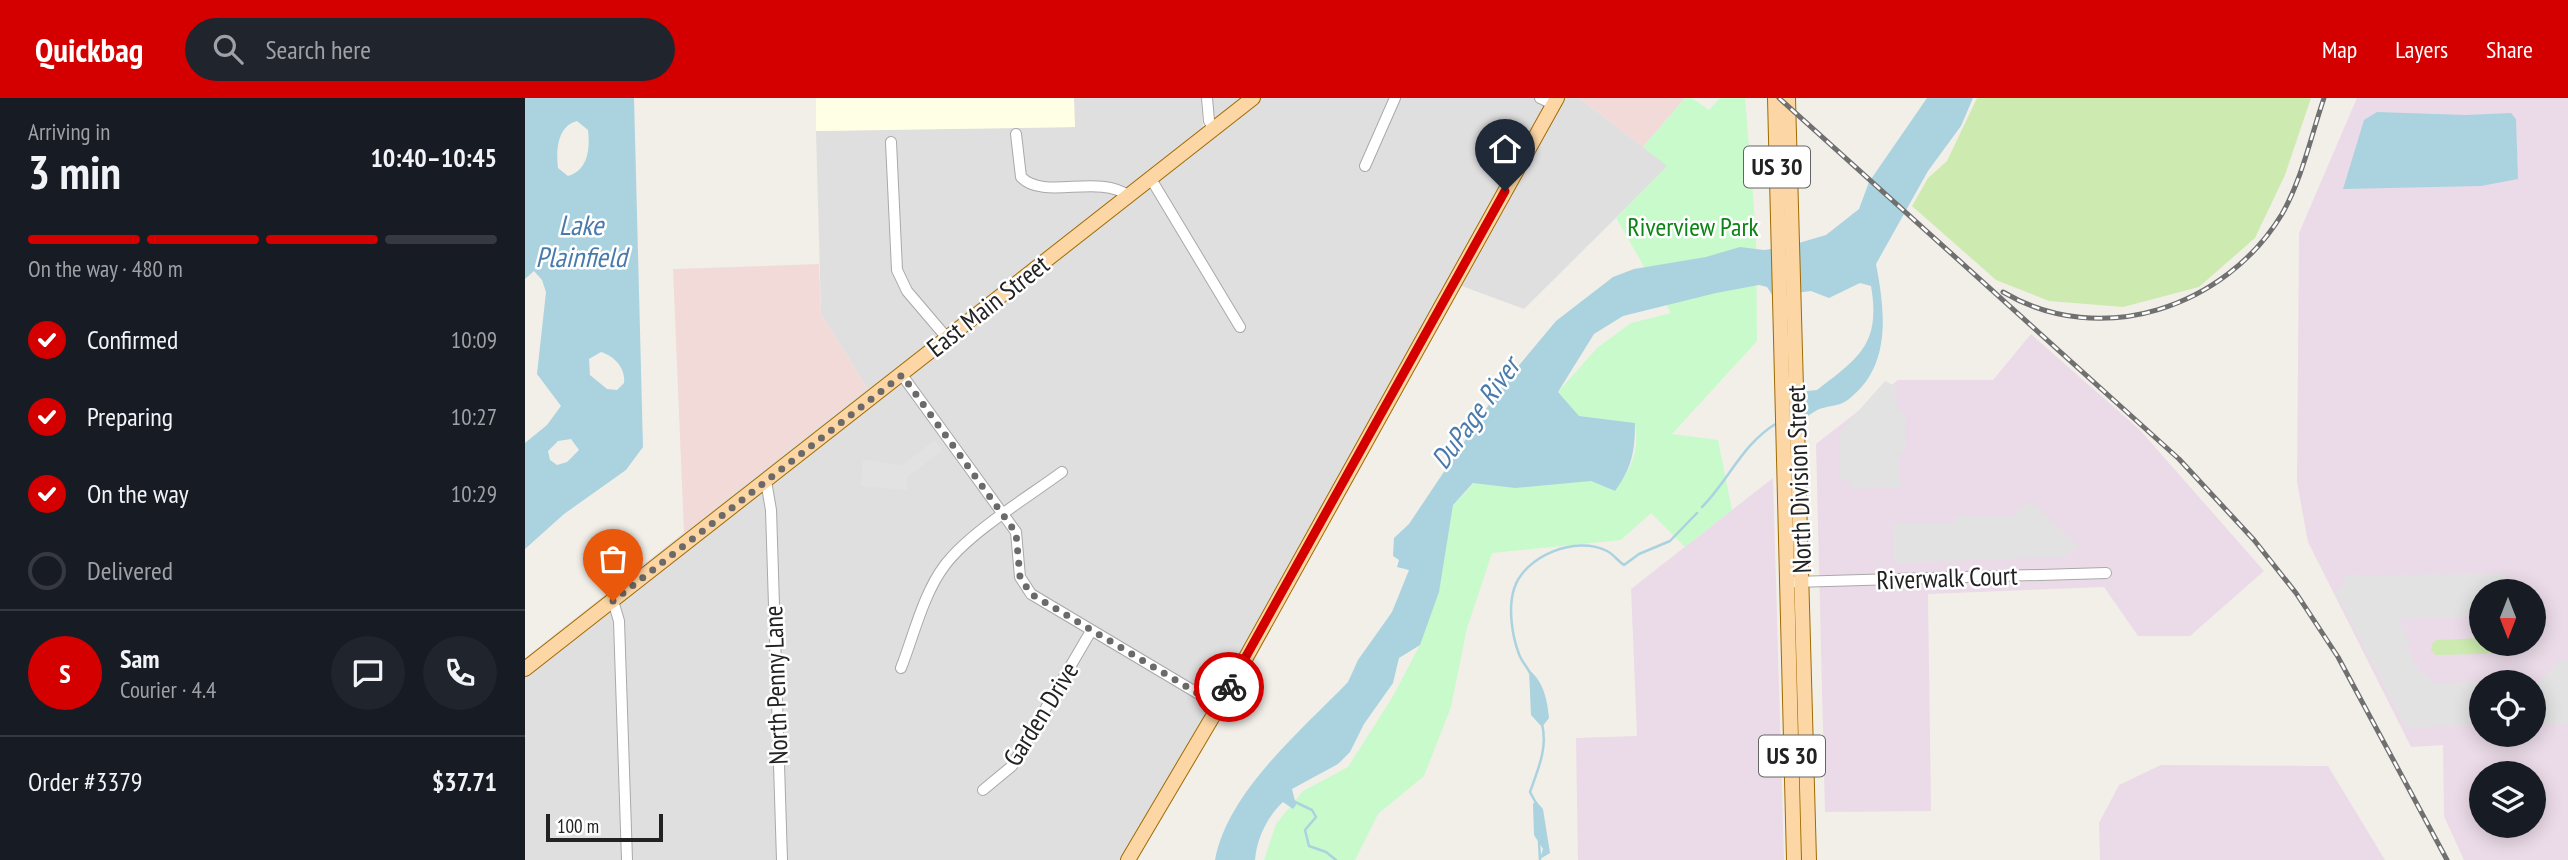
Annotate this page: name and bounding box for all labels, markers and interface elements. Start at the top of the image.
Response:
search box [185,18,675,81]
text: Quickbag [35,28,143,71]
icon: search [209,30,247,68]
text: Search here [265,33,371,66]
text: Map [2322,34,2357,65]
text: Layers [2395,34,2448,65]
text: Share [2486,34,2533,65]
text: Arriving in [28,117,110,146]
pin [1475,119,1535,191]
icon: home [1486,130,1524,168]
text: 10:40–10:45 [370,141,497,174]
text: 3 min [28,142,121,202]
road number: US 30 [1744,146,1810,188]
water label: Lake Plainfield [535,206,630,275]
park label: Riverview Park [1627,210,1759,243]
street label: East Main Street [920,248,1056,364]
text: On the way · 480 m [28,254,183,283]
icon: check [28,321,66,359]
text: Confirmed [87,323,178,356]
text: 10:09 [451,325,497,354]
water label: DuPage River [1422,346,1530,476]
street label: North Division Street [1779,384,1818,574]
icon: check [28,398,66,436]
text: Preparing [87,400,173,433]
text: 10:27 [451,402,497,431]
icon: check [28,475,66,513]
text: On the way [87,477,189,510]
text: 10:29 [451,479,497,508]
pin [583,529,643,601]
icon: bag [594,540,632,578]
text: Delivered [87,554,173,587]
street label: Riverwalk Court [1876,559,2018,596]
north arrow [2469,579,2546,656]
map controls [2469,579,2546,838]
street label: North Penny Lane [756,605,795,765]
button: chat [331,636,405,710]
button: phone [423,636,497,710]
text: Sam [120,642,159,675]
courier [1194,652,1264,722]
street label: Garden Drive [996,656,1085,772]
text: S [59,657,71,690]
icon: bike [1210,668,1248,706]
button: locate [2469,670,2546,747]
text: Courier · 4.4 [120,675,216,704]
road number: US 30 [1759,736,1825,776]
button: layers [2469,761,2546,838]
text: Order #3379 [28,765,143,798]
text: $37.71 [432,765,497,798]
scale bar [546,811,663,843]
text: 100 m [557,814,599,838]

